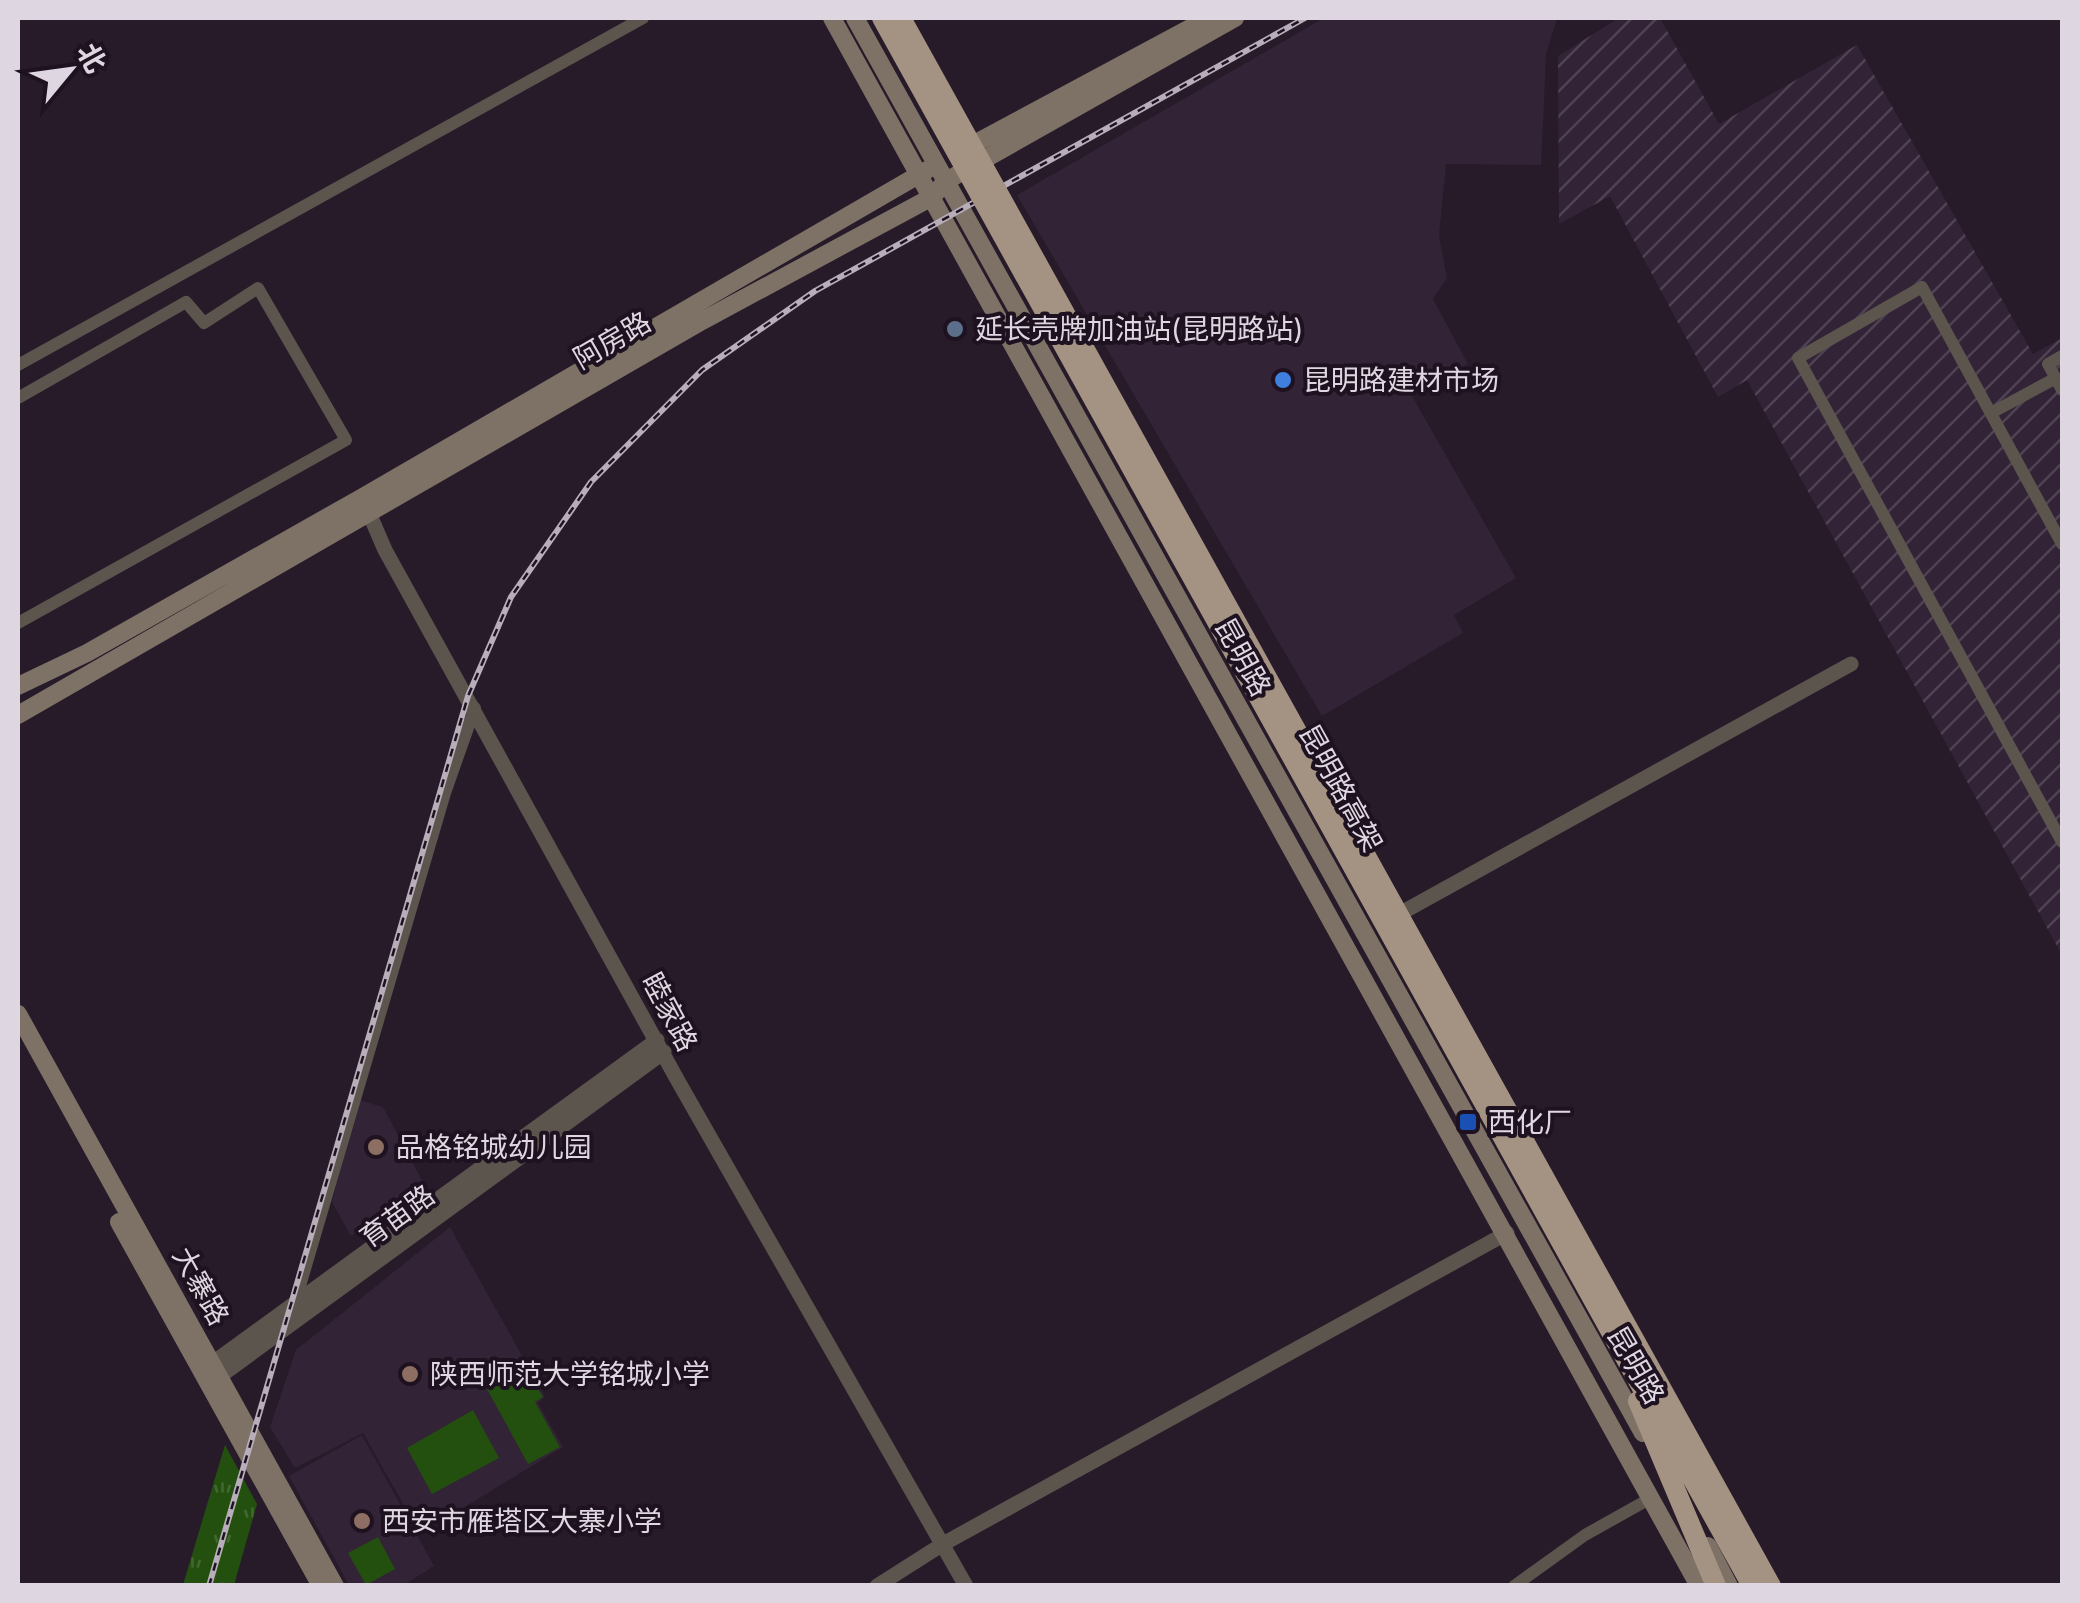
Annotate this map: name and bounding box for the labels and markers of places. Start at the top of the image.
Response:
place label: 延长壳牌加油站(昆明路站) [975,312,1303,346]
marker: 延长壳牌加油站(昆明路站) [944,318,966,340]
place label: 昆明路建材市场 [1303,363,1499,397]
marker: 昆明路建材市场 [1272,369,1294,391]
place label: 西化厂 [1488,1105,1572,1139]
marker: 西化厂 [1457,1111,1479,1133]
place label: 品格铭城幼儿园 [396,1130,592,1164]
marker: 品格铭城幼儿园 [365,1136,387,1158]
place label: 陕西师范大学铭城小学 [430,1357,710,1391]
marker: 陕西师范大学铭城小学 [399,1363,421,1385]
place label: 西安市雁塔区大寨小学 [382,1504,662,1538]
marker: 西安市雁塔区大寨小学 [351,1510,373,1532]

